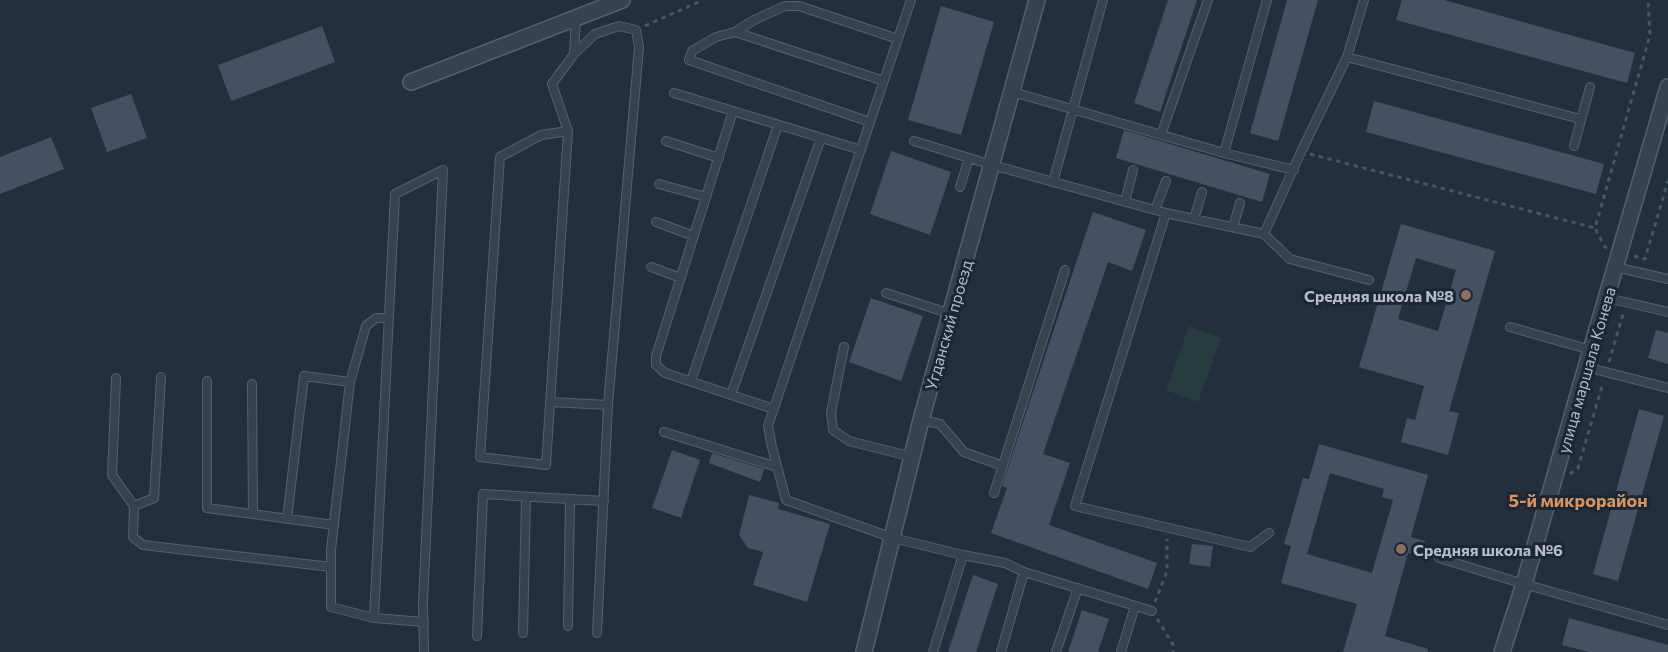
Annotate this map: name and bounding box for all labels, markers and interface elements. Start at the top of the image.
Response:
street label: Угданский проезд [920,257,976,392]
street label: улица маршала Конева [1553,285,1619,455]
place label: Средняя школа №8 [1304,286,1454,305]
marker: Средняя школа №8 [1459,288,1473,302]
district label: 5-й микрорайон [1508,489,1648,511]
place label: Средняя школа №6 [1413,540,1563,559]
marker: Средняя школа №6 [1394,542,1408,556]

